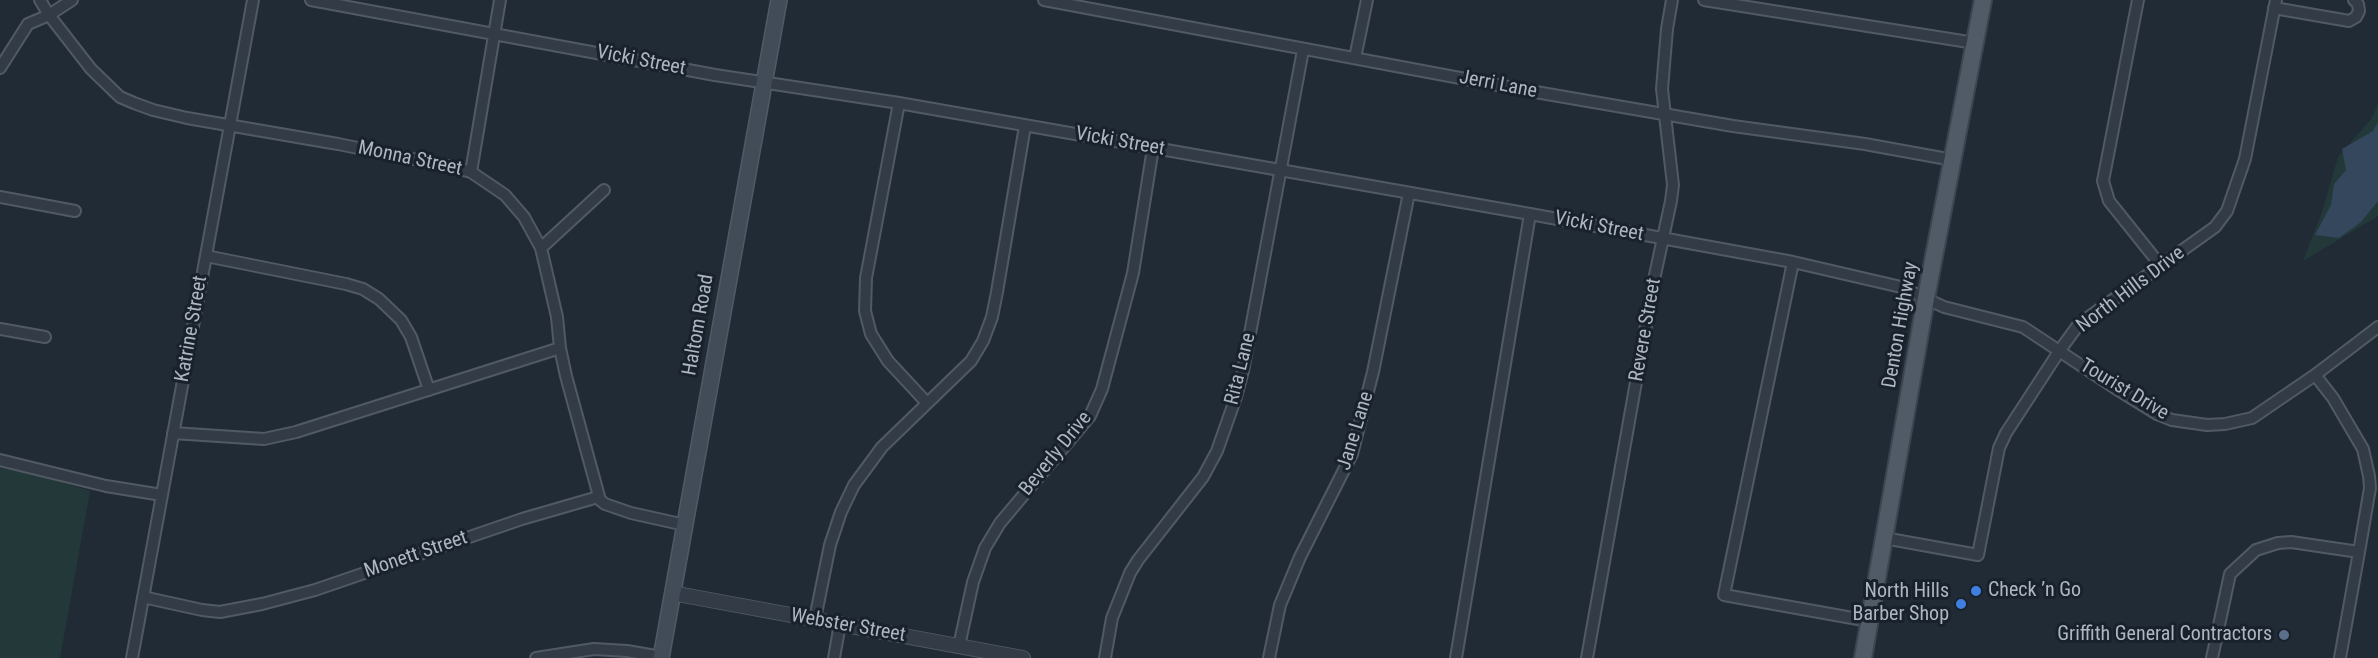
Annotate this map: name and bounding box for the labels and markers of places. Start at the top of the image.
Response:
place label: Check ’n Go [1988,579,2081,603]
place label: North Hills Barber Shop [1853,580,1949,627]
marker: Check ’n Go [1969,584,1983,598]
marker: North Hills Barber Shop [1954,597,1968,611]
place label: Griffith General Contractors [2057,623,2272,647]
marker: Griffith General Contractors [2277,628,2291,642]

